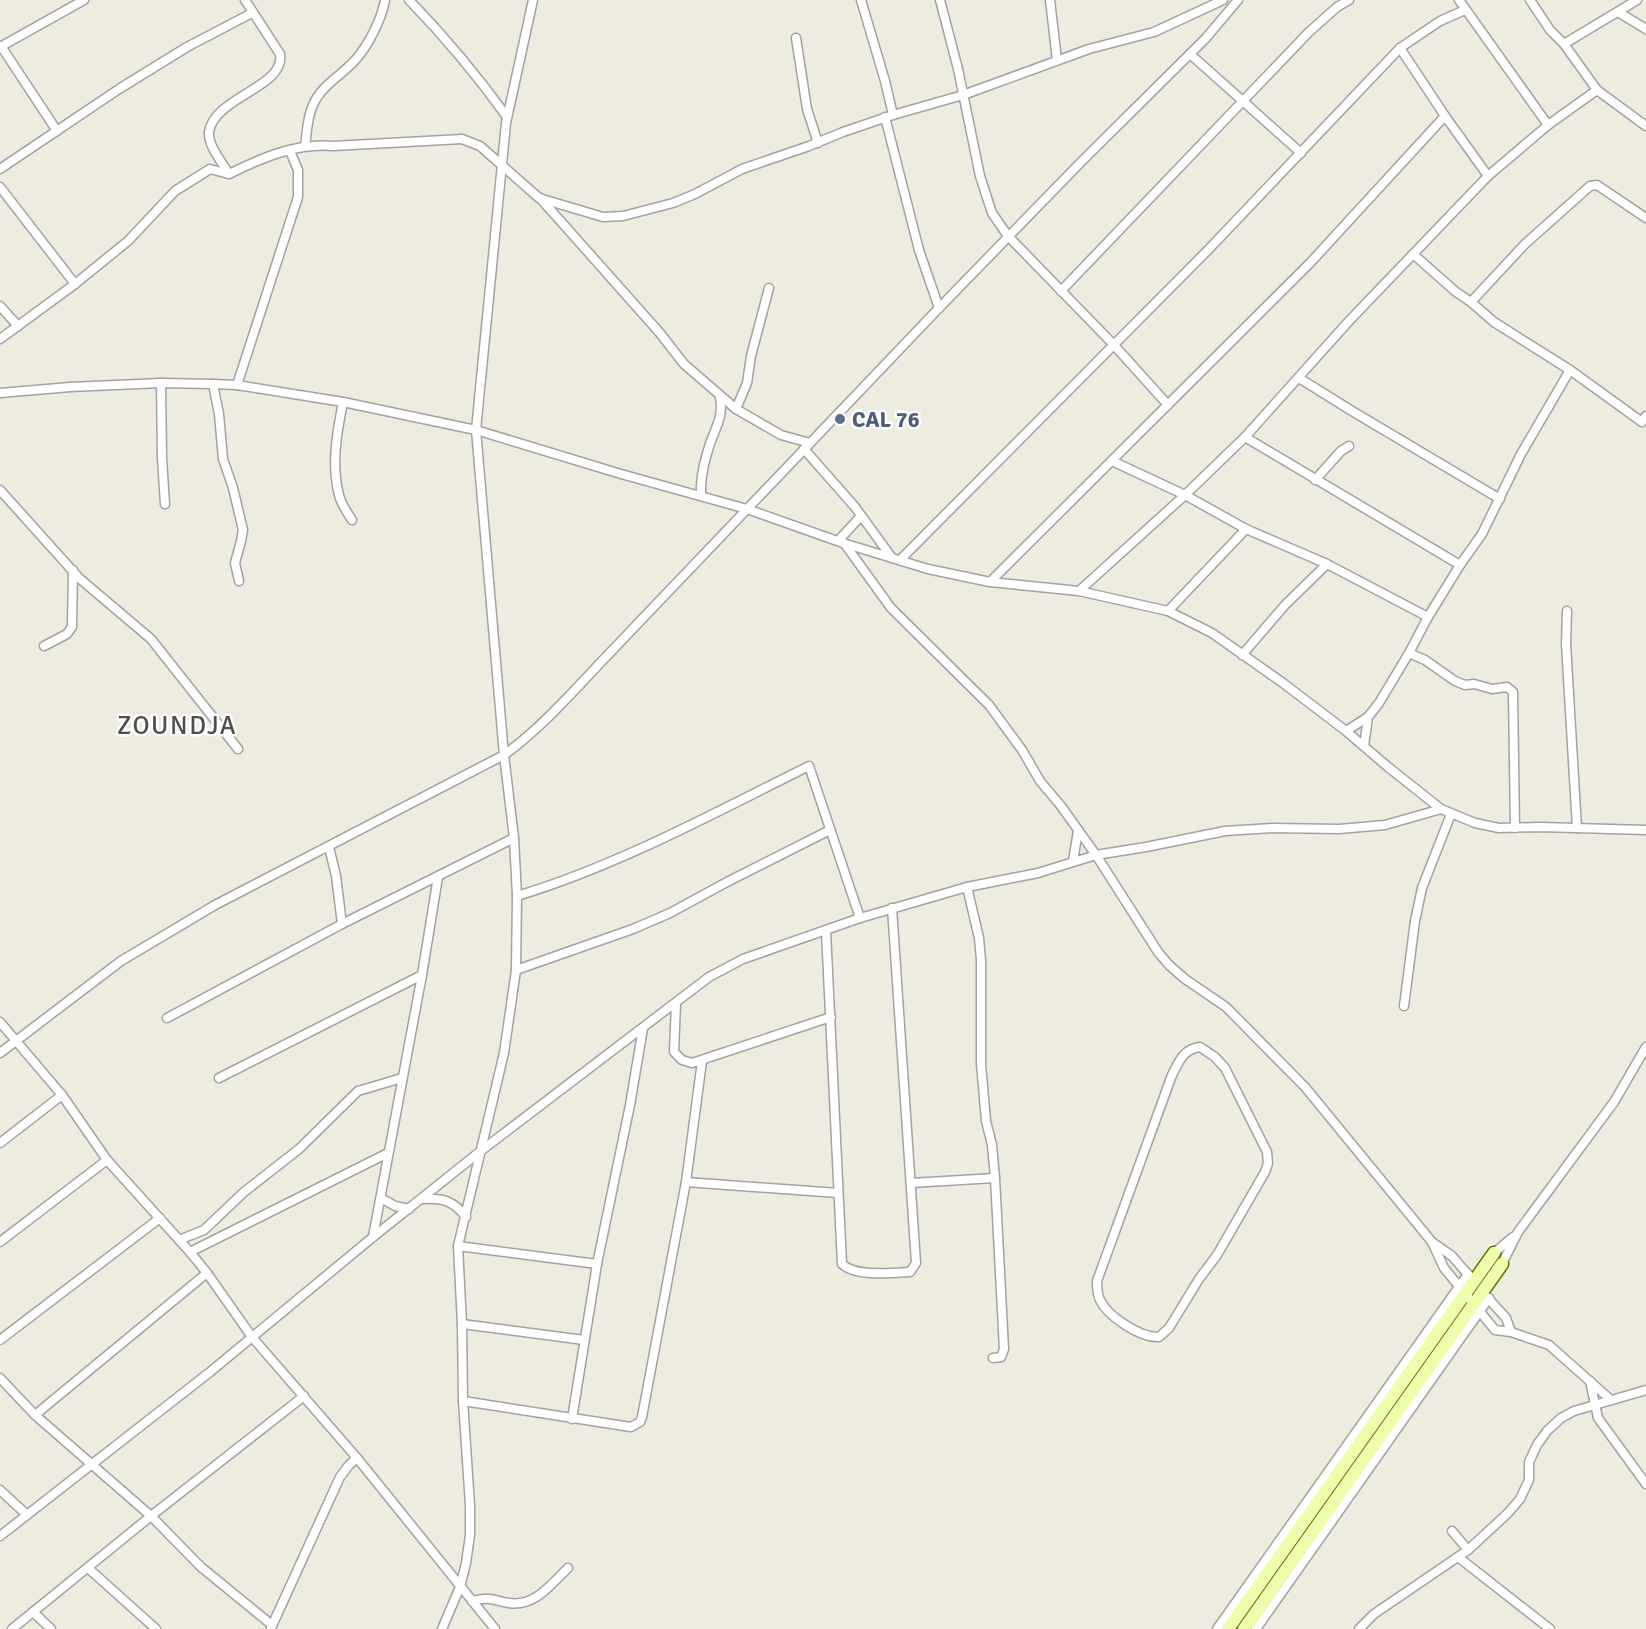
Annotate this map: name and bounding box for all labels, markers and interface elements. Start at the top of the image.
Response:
place label: CAL 76 [852,406,920,433]
marker: CAL 76 [833,412,847,426]
district label: ZOUNDJA [117,710,237,742]

